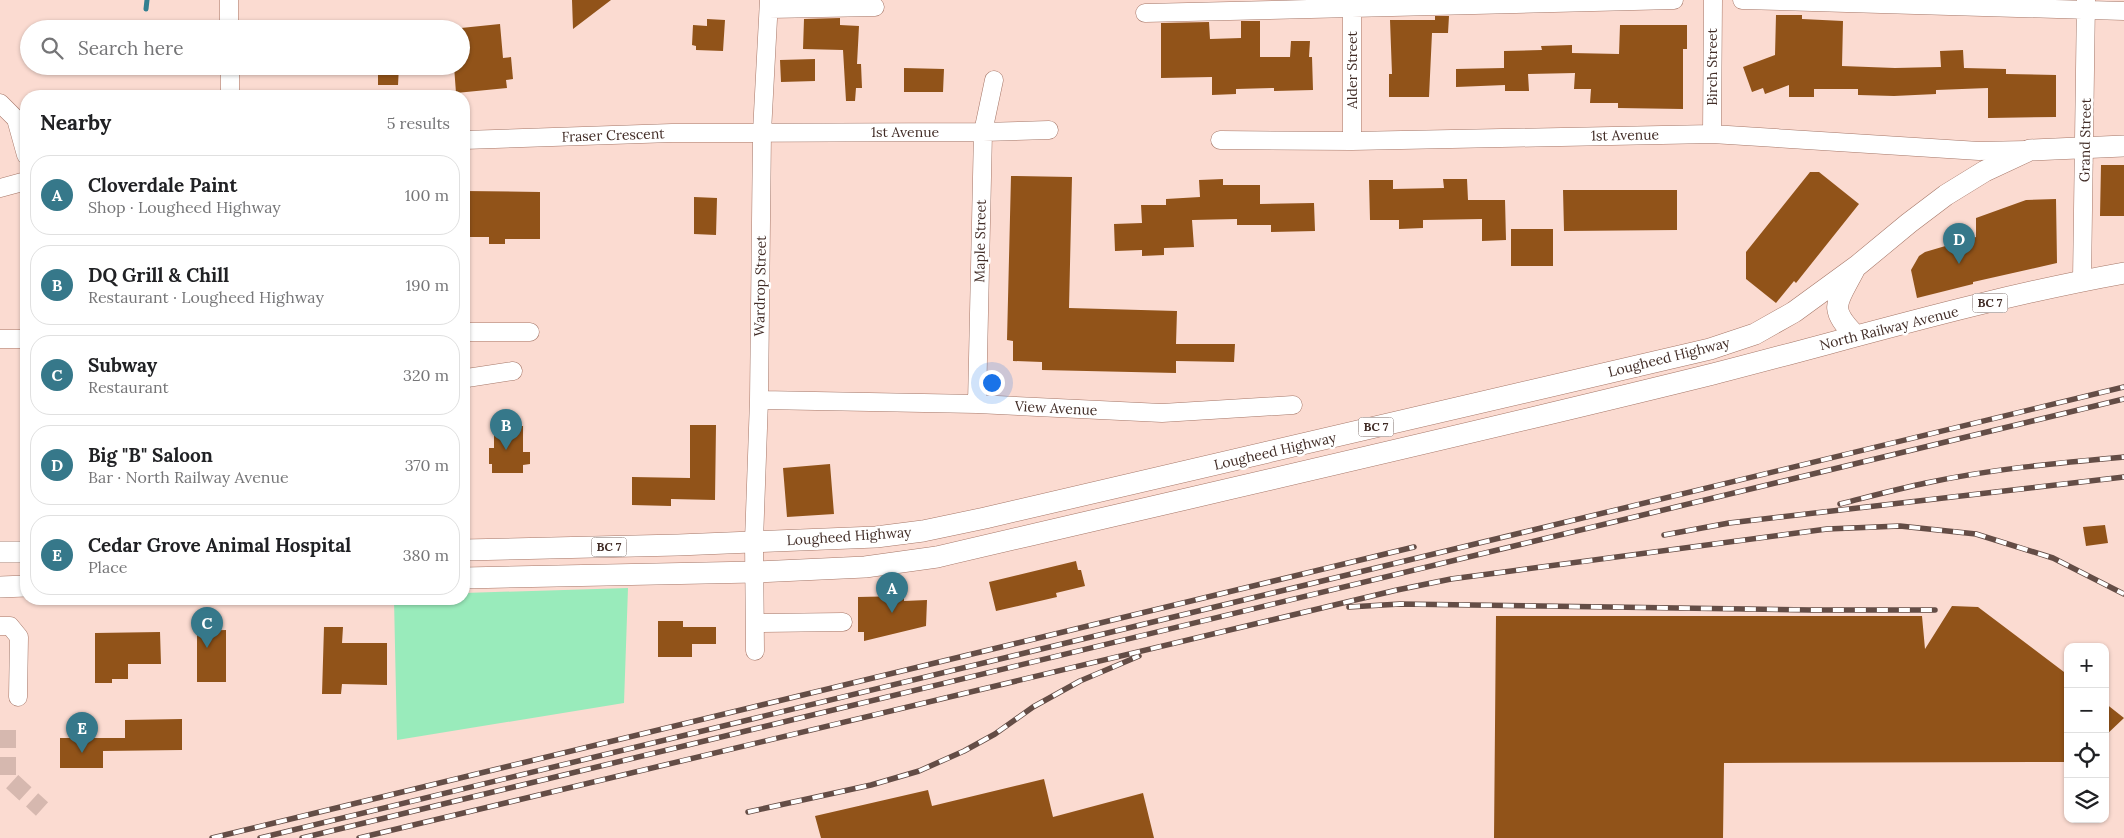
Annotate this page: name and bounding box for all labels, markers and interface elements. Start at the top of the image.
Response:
search box [20,20,470,75]
street label: Birch Street [1703,28,1721,106]
street label: Alder Street [1343,30,1361,110]
icon: search [38,34,66,62]
text: Search here [78,36,184,60]
street label: Grand Street [2075,97,2095,182]
text: Nearby [40,109,111,136]
text: 5 results [387,113,450,133]
street label: 1st Avenue [871,123,940,141]
street label: Fraser Crescent [561,124,665,146]
street label: 1st Avenue [1591,125,1660,145]
text: Cloverdale Paint [88,173,237,197]
text: A [52,185,62,205]
text: 100 m [405,185,449,205]
text: Shop · Lougheed Highway [88,197,281,217]
street label: Maple Street [970,199,990,283]
pin: D [1943,223,1975,264]
street label: Wardrop Street [750,235,770,337]
text: DQ Grill & Chill [88,263,229,287]
text: B [52,275,62,295]
text: 190 m [405,275,449,295]
text: Restaurant · Lougheed Highway [88,287,324,307]
road number: BC 7 [1972,294,2008,312]
street label: North Railway Avenue [1818,302,1961,354]
street label: Lougheed Highway [1606,333,1732,381]
text: Subway [88,353,157,377]
text: C [51,365,63,385]
text: 320 m [403,365,449,385]
your location [979,370,1005,396]
text: Restaurant [88,377,169,397]
street label: View Avenue [1013,397,1098,419]
pin: B [490,409,522,450]
road number: BC 7 [1358,418,1394,437]
street label: Lougheed Highway [1212,428,1338,474]
text: Big "B" Saloon [88,443,213,467]
text: D [51,455,63,475]
text: 370 m [405,455,449,475]
text: Bar · North Railway Avenue [88,467,289,487]
street label: Lougheed Highway [786,523,913,549]
text: Cedar Grove Animal Hospital [88,533,351,557]
road number: BC 7 [592,538,626,556]
text: E [52,545,62,565]
text: 380 m [403,545,449,565]
text: Place [88,557,127,577]
pin: A [876,572,908,613]
pin: C [191,607,223,648]
map controls [2064,643,2109,823]
button: + [2064,643,2109,688]
button: − [2064,688,2109,733]
pin: E [66,712,98,753]
button: locate [2064,733,2109,778]
button: layers [2064,778,2109,823]

